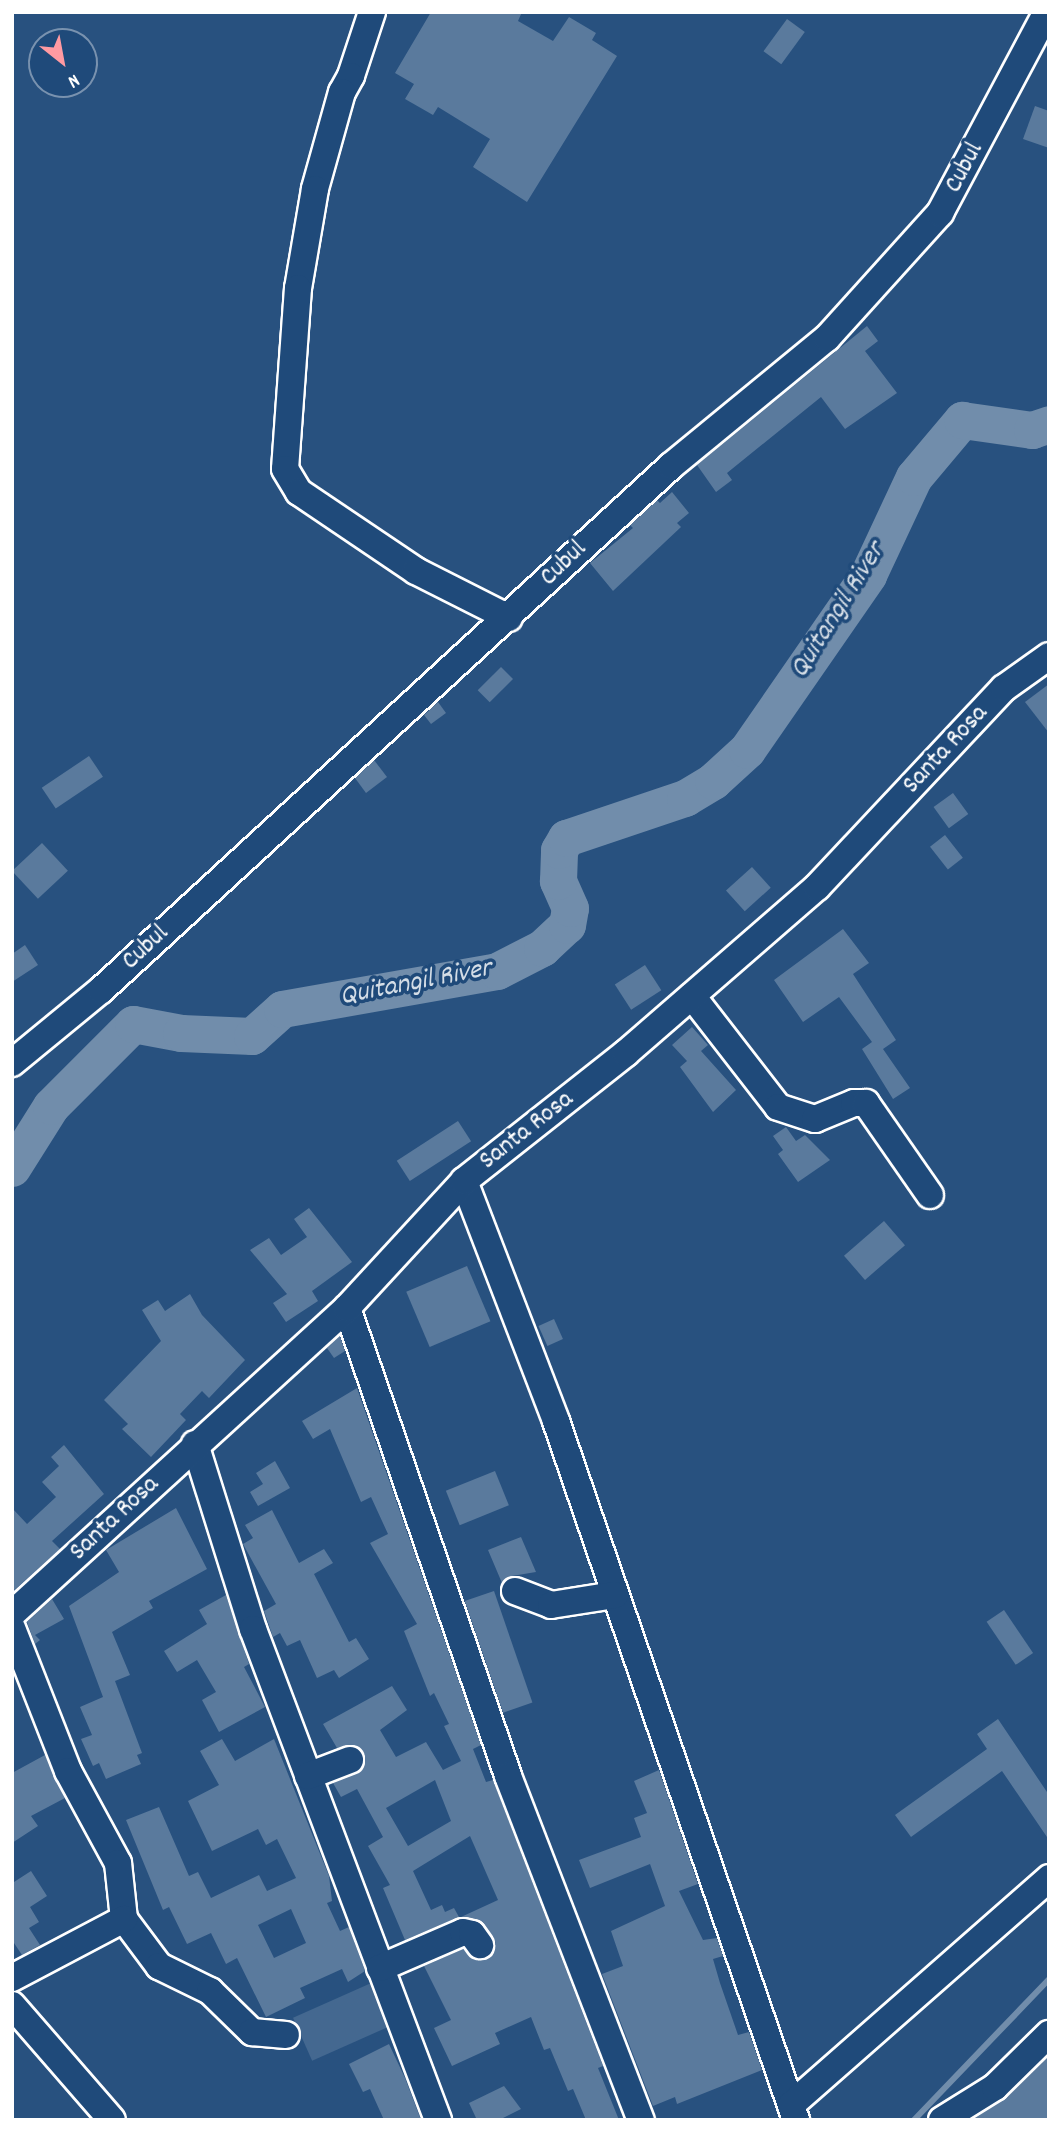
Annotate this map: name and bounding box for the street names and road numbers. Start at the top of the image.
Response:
street label: Cubul [939,137,991,199]
street label: Cubul [534,534,594,594]
street label: Santa Rosa [897,699,995,801]
street label: Cubul [116,919,176,977]
street label: Santa Rosa [474,1085,580,1177]
street label: Santa Rosa [64,1470,166,1568]

